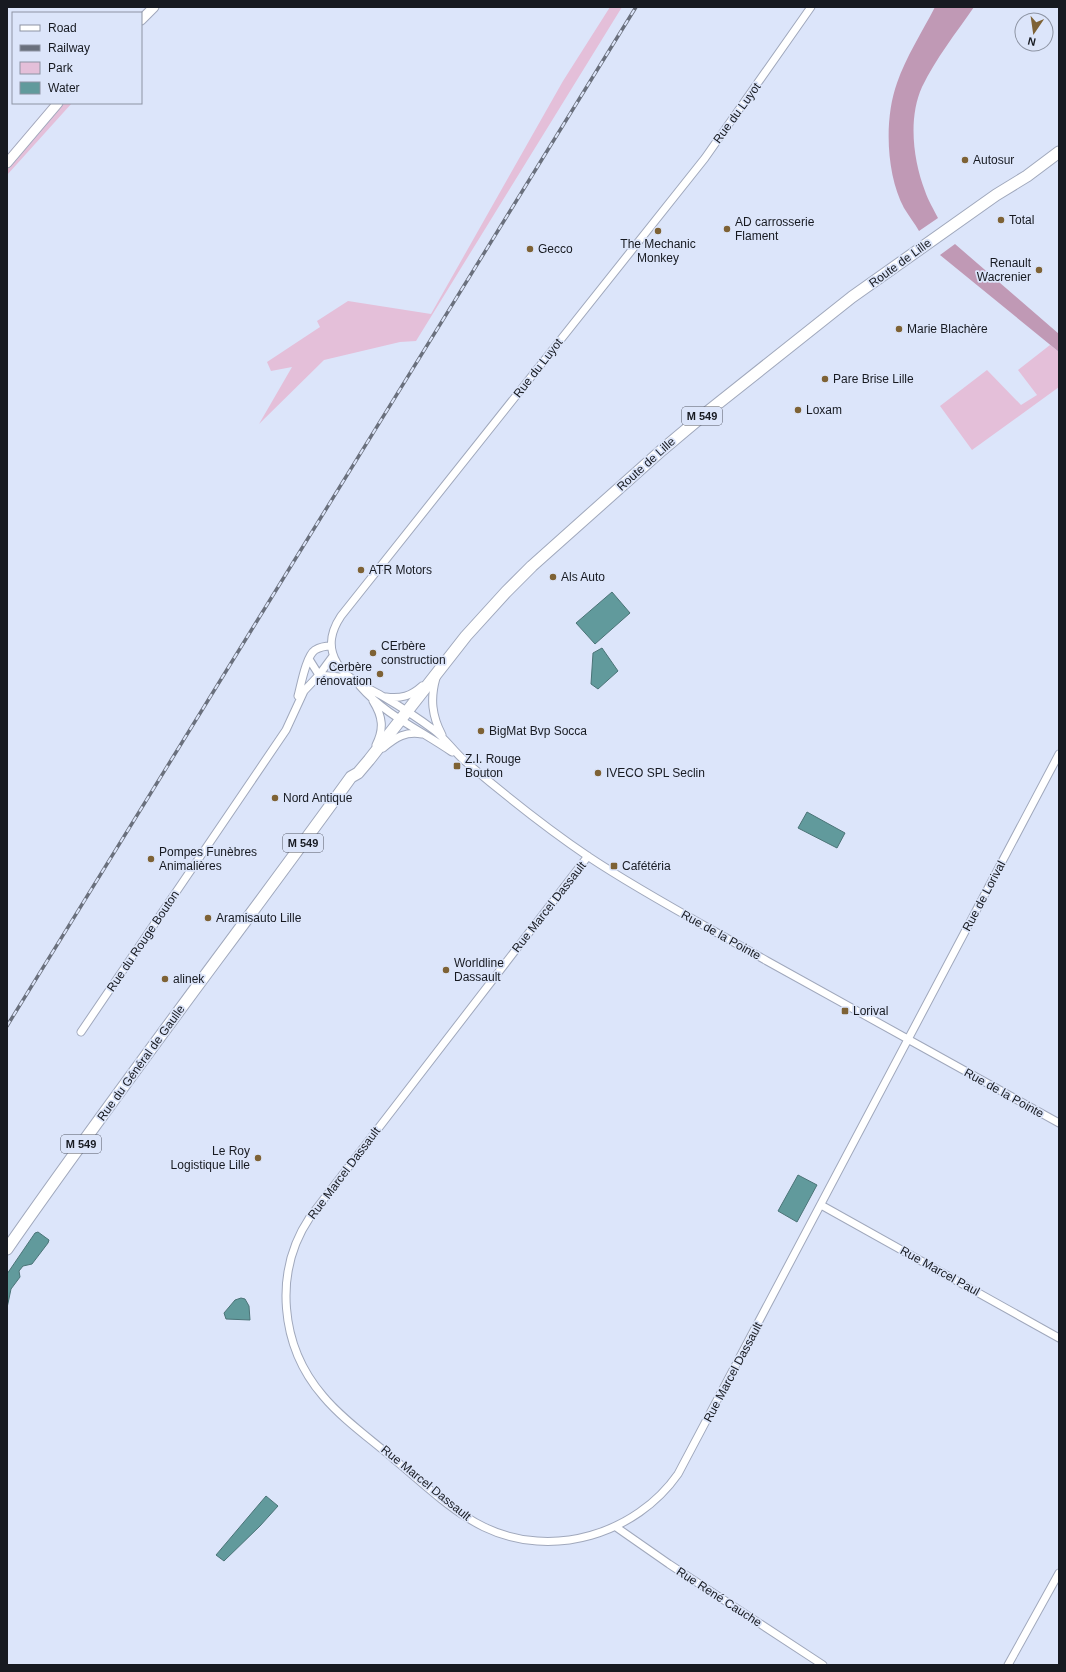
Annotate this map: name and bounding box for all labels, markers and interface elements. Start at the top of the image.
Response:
legend [12,12,142,104]
north arrow [1014,12,1054,52]
text: Road [48,21,77,35]
text: N [1026,35,1037,48]
text: Railway [48,41,90,55]
text: Park [48,61,74,75]
street label: Rue du Luyot [710,79,764,146]
text: Water [48,81,80,95]
place label: Autosur [973,153,1014,167]
marker: Autosur [960,155,970,165]
place label: Total [1009,213,1034,227]
place label: AD carrosserie Flament [735,215,815,243]
marker: Total [996,215,1006,225]
marker: AD carrosserie Flament [722,224,732,234]
marker: The Mechanic Monkey [653,226,663,236]
street label: Route de Lille [866,236,934,290]
place label: The Mechanic Monkey [620,237,696,265]
place label: Gecco [538,242,573,256]
marker: Gecco [525,244,535,254]
place label: Renault Wacrenier [977,256,1032,284]
marker: Renault Wacrenier [1034,265,1044,275]
place label: Marie Blachère [907,322,988,336]
marker: Marie Blachère [894,324,904,334]
street label: Rue du Luyot [511,335,566,400]
place label: Pare Brise Lille [833,372,914,386]
marker: Pare Brise Lille [820,374,830,384]
place label: Loxam [806,403,842,417]
marker: Loxam [793,405,803,415]
road number: M 549 [682,407,722,425]
street label: Route de Lille [614,434,678,494]
place label: ATR Motors [369,563,432,577]
marker: ATR Motors [356,565,366,575]
place label: Als Auto [561,570,605,584]
marker: Als Auto [548,572,558,582]
place label: CErbère construction [381,639,446,667]
marker: CErbère construction [368,648,378,658]
place label: Cerbère rénovation [316,660,372,688]
marker: Cerbère rénovation [375,669,385,679]
place label: BigMat Bvp Socca [489,724,587,738]
marker: BigMat Bvp Socca [476,726,486,736]
place label: Z.I. Rouge Bouton [465,752,521,780]
marker: Z.I. Rouge Bouton [452,761,462,771]
place label: IVECO SPL Seclin [606,766,705,780]
marker: IVECO SPL Seclin [593,768,603,778]
place label: Nord Antique [283,791,353,805]
marker: Nord Antique [270,793,280,803]
road number: M 549 [283,834,323,852]
place label: Pompes Funèbres Animalières [159,845,257,873]
marker: Pompes Funèbres Animalières [146,854,156,864]
street label: Rue Marcel Dassault [509,858,589,955]
place label: Cafétéria [622,859,671,873]
street label: Rue de Lorival [960,859,1008,933]
marker: Cafétéria [609,861,619,871]
street label: Rue du Rouge Bouton [104,888,182,994]
street label: Rue de la Pointe [679,907,763,963]
place label: Aramisauto Lille [216,911,302,925]
marker: Aramisauto Lille [203,913,213,923]
place label: Worldline Dassault [454,956,504,984]
marker: Worldline Dassault [441,965,451,975]
place label: alinek [173,972,205,986]
marker: alinek [160,974,170,984]
street label: Rue du Général de Gaulle [94,1002,188,1124]
place label: Lorival [853,1004,888,1018]
marker: Lorival [840,1006,850,1016]
street label: Rue de la Pointe [962,1065,1046,1121]
street label: Rue Marcel Dassault [305,1124,384,1222]
road number: M 549 [61,1135,101,1153]
place label: Le Roy Logistique Lille [171,1144,250,1172]
marker: Le Roy Logistique Lille [253,1153,263,1163]
street label: Rue Marcel Paul [898,1243,982,1299]
street label: Rue Marcel Dassault [701,1319,766,1424]
street label: Rue Marcel Dassault [378,1443,474,1524]
street label: Rue René Cauche [674,1564,764,1630]

